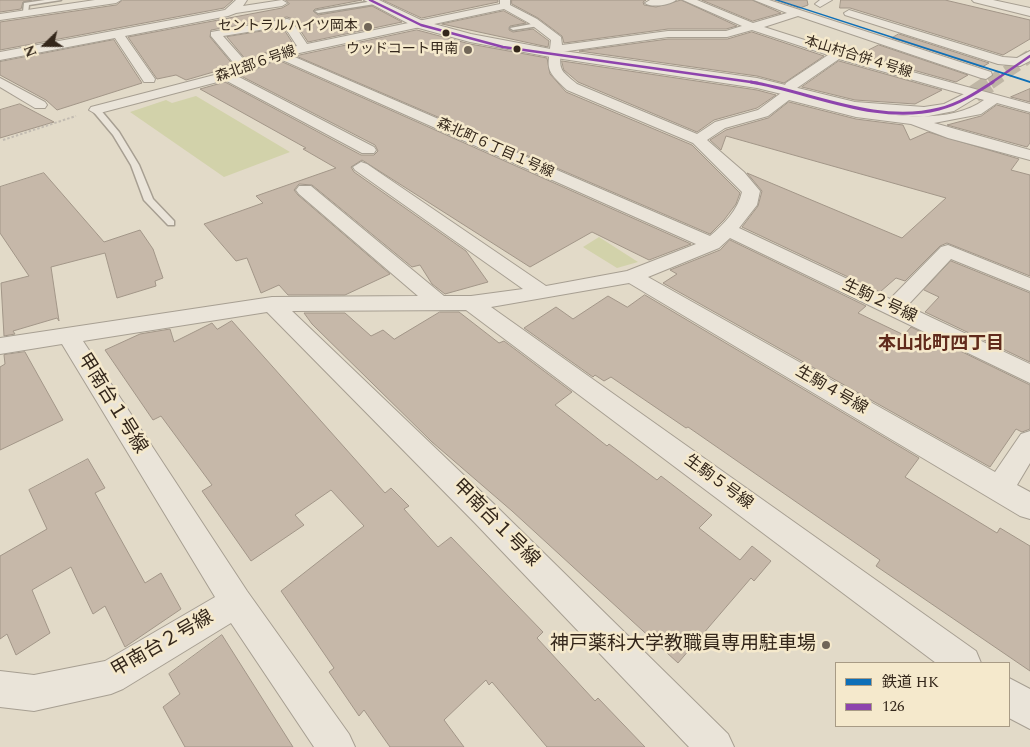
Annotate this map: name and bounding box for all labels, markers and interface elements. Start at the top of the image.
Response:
place label: セントラルハイツ岡本 [218,19,358,35]
north arrow [20,20,70,70]
marker: セントラルハイツ岡本 [362,21,374,33]
unlabelled marker [441,28,451,38]
street label: 本山村合併４号線 [802,34,914,82]
text: N [19,42,43,60]
place label: ウッドコート甲南 [346,42,458,58]
street label: 森北部６号線 [214,43,298,87]
marker: ウッドコート甲南 [462,44,474,56]
unlabelled marker [512,44,522,54]
street label: 森北町６丁目１号線 [434,116,556,182]
street label: 生駒２号線 [839,276,919,328]
district label: 本山北町四丁目 [878,334,1004,356]
street label: 甲南台１号線 [71,350,151,458]
street label: 生駒４号線 [792,363,870,419]
street label: 生駒５号線 [680,452,756,514]
street label: 甲南台１号線 [447,476,543,572]
street label: 甲南台２号線 [108,607,218,683]
place label: 神戸薬科大学教職員専用駐車場 [550,634,816,656]
marker: 神戸薬科大学教職員専用駐車場 [820,639,832,651]
legend [835,662,1010,727]
text: 鉄道 HK [882,671,939,694]
text: 126 [882,695,905,718]

